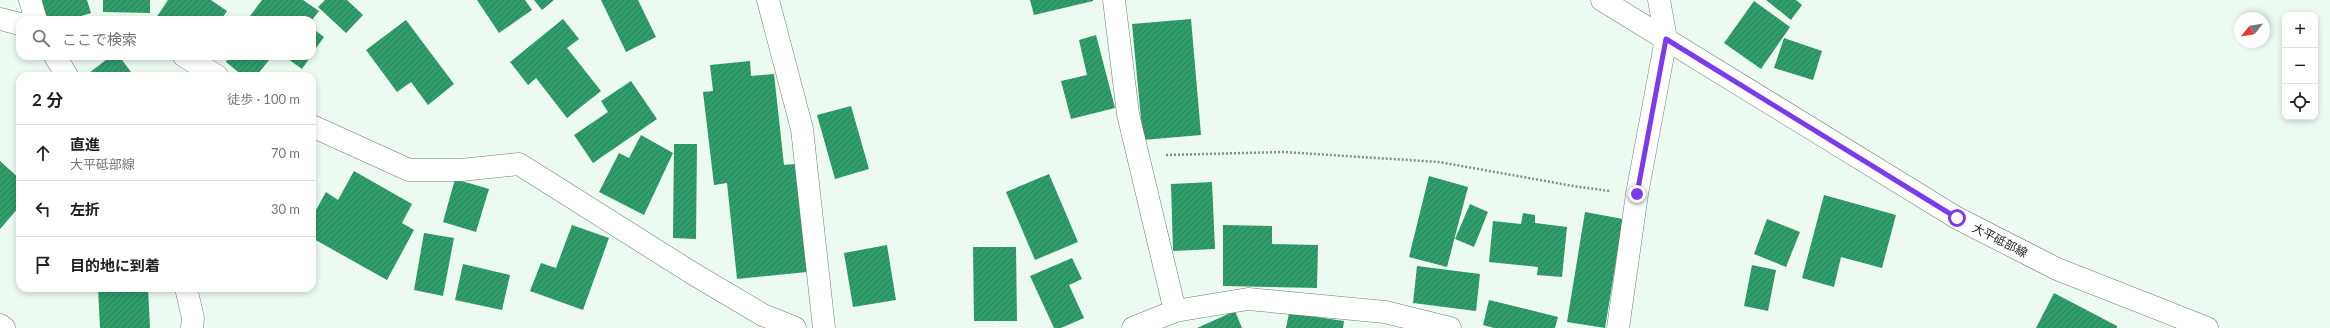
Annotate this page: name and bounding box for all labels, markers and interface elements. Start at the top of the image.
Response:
north arrow [2234,12,2270,48]
map controls [2282,12,2318,120]
button: + [2282,12,2318,48]
search box [16,16,316,60]
icon: search [30,27,52,49]
text: ここで検索 [62,30,137,48]
button: − [2282,48,2318,84]
button: locate [2282,84,2318,120]
text: 2 分 [32,89,63,110]
text: 徒歩 · 100 m [227,91,300,107]
text: 直進 [70,135,100,153]
icon: ahead [32,142,54,164]
text: 70 m [271,145,300,161]
text: 大平砥部線 [70,156,135,172]
route end [1628,185,1646,203]
icon: left [32,198,54,220]
text: 左折 [70,200,100,218]
text: 30 m [271,201,300,217]
route start [1948,209,1966,227]
street label: 大平砥部線 [1970,220,2030,260]
icon: arrive [32,254,54,276]
text: 目的地に到着 [70,256,160,274]

